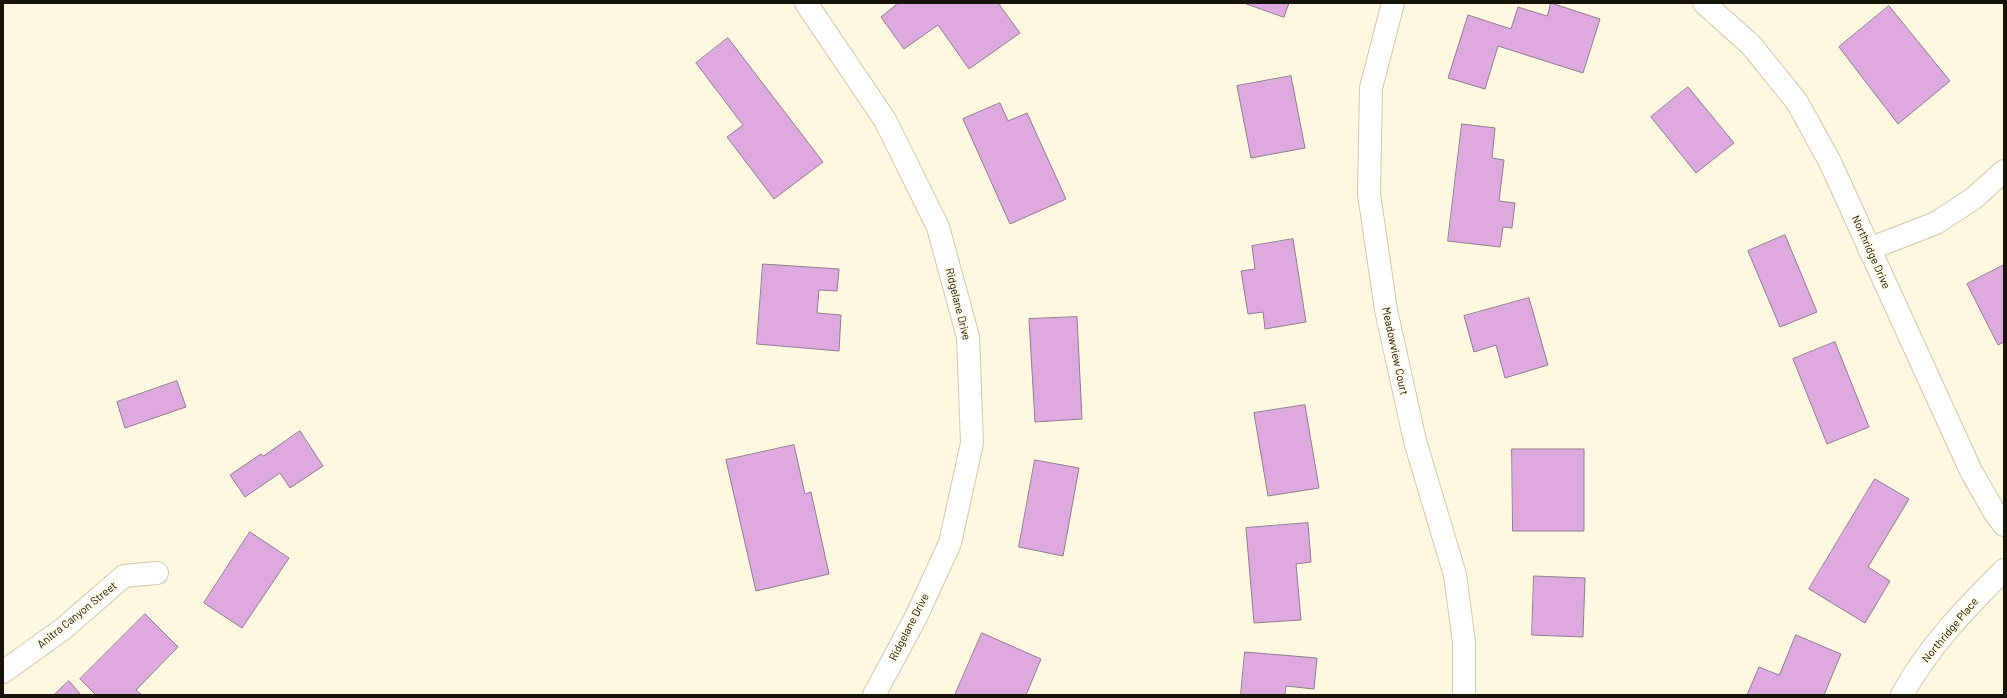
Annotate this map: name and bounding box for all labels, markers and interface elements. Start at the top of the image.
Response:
street label: Northridge Drive [1849,213,1893,291]
street label: Ridgelane Drive [943,267,973,341]
street label: Meadowview Court [1379,306,1411,396]
street label: Anitra Canyon Street [35,579,119,651]
street label: Ridgelane Drive [886,591,932,663]
street label: Northridge Place [1919,595,1981,665]

